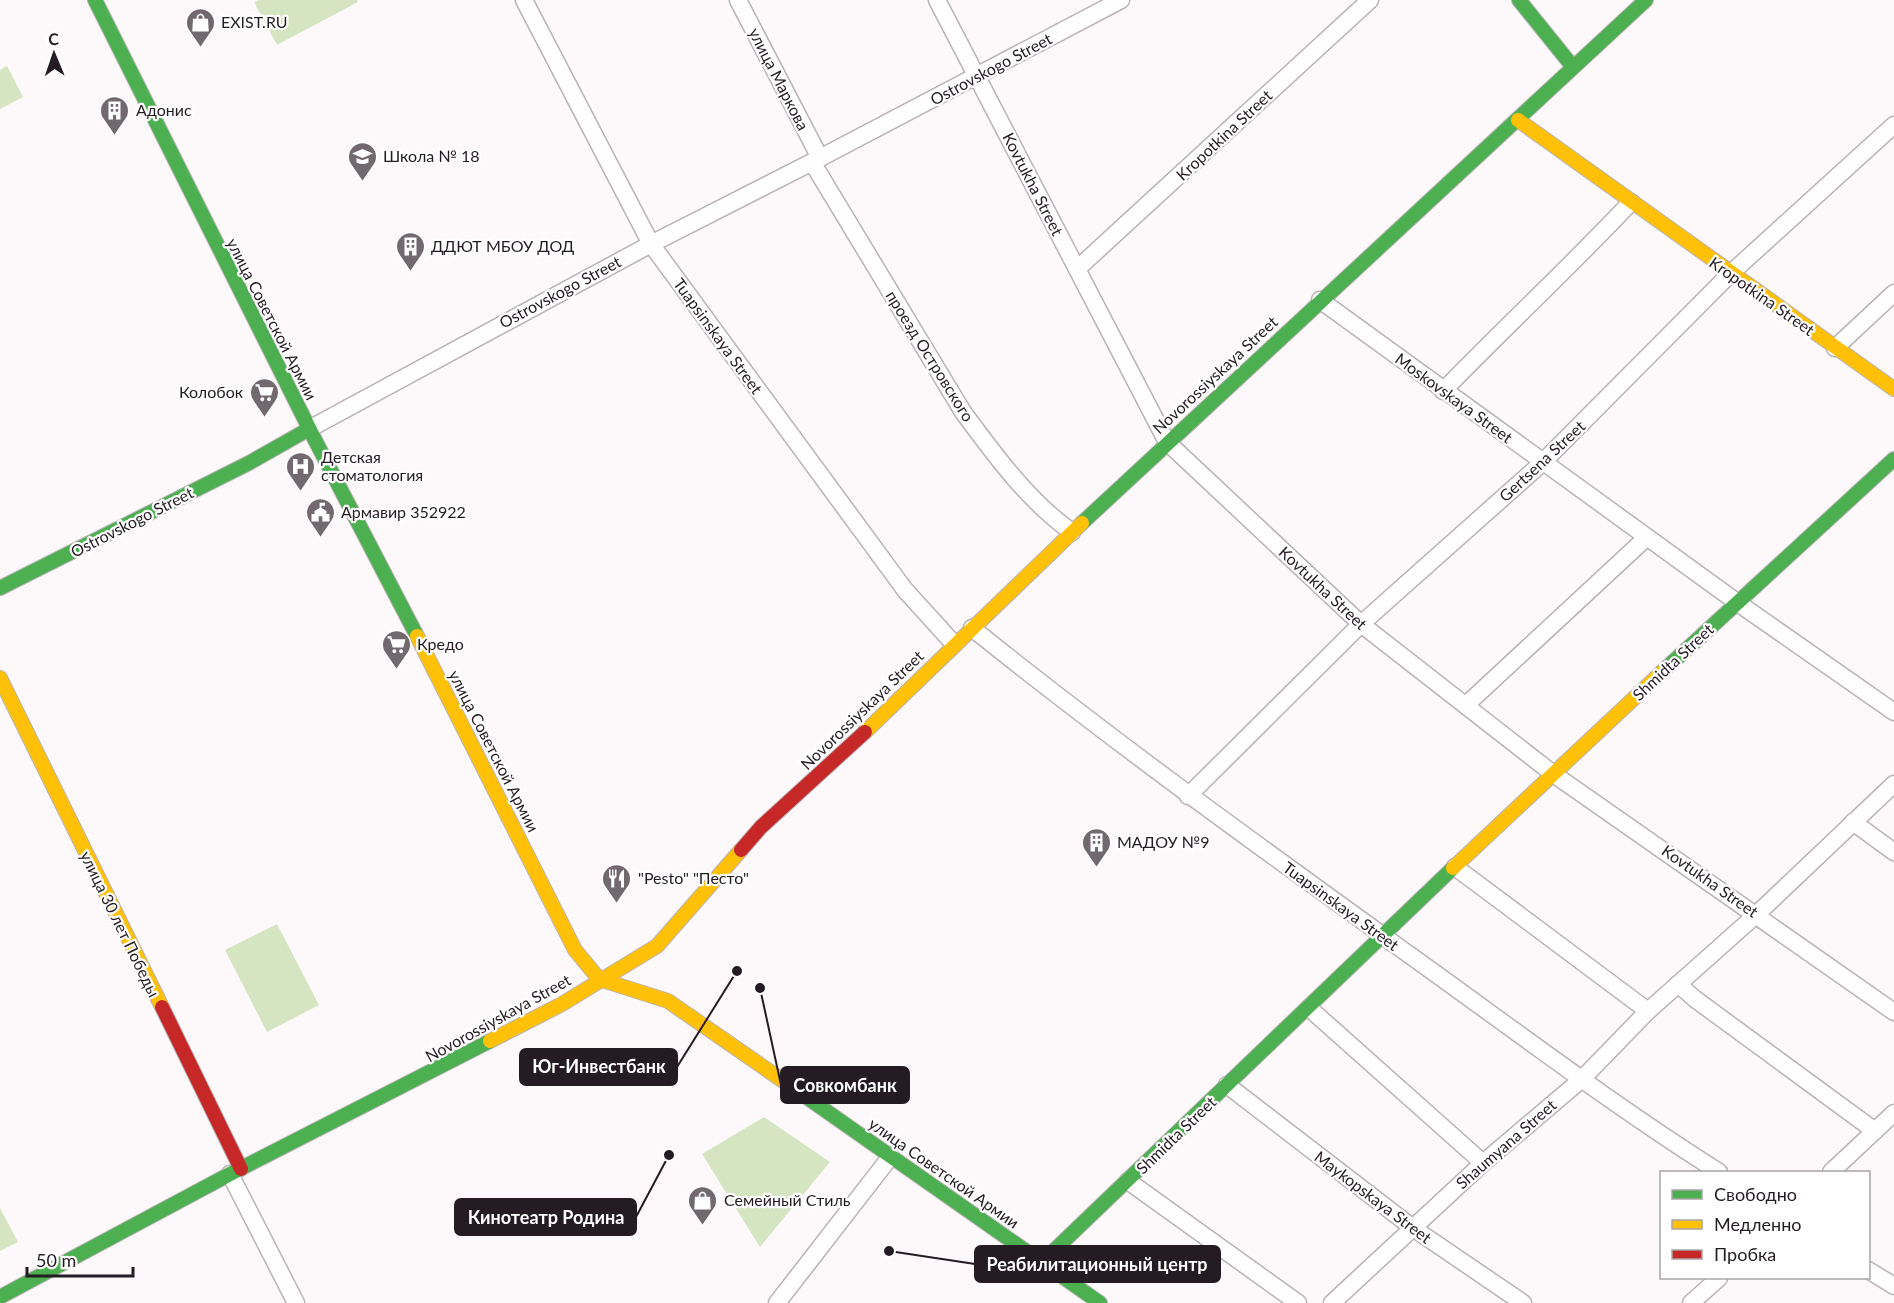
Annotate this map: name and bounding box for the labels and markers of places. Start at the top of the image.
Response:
shop icon: EXIST.RU [184,6,216,48]
place label: EXIST.RU [221,12,288,31]
building icon: Адонис [99,94,131,136]
place label: Адонис [136,100,192,119]
school or university icon: Школа № 18 [346,140,378,182]
place label: Школа № 18 [383,146,479,165]
building icon: ДДЮТ МБОУ ДОД [394,230,426,272]
place label: ДДЮТ МБОУ ДОД [431,236,575,255]
supermarket icon: Колобок [248,376,280,418]
place label: Колобок [179,382,244,401]
place label: Детская стоматология [321,447,423,484]
hospital icon: Детская стоматология [284,450,316,492]
public building icon: Армавир 352922 [304,496,336,538]
place label: Армавир 352922 [341,502,466,521]
supermarket icon: Кредо [380,628,412,670]
place label: Кредо [417,634,464,653]
building icon: МАДОУ №9 [1080,826,1112,868]
place label: МАДОУ №9 [1117,832,1209,851]
restaurant icon: "Pesto" "Песто" [601,862,633,904]
place label: "Pesto" "Песто" [638,868,749,887]
callout: Юг-Инвестбанк [520,1049,677,1085]
callout: Совкомбанк [781,1067,909,1103]
shop icon: Семейный Стиль [687,1184,719,1226]
place label: Семейный Стиль [724,1190,851,1209]
callout: Кинотеатр Родина [455,1199,636,1235]
callout: Реабилитационный центр [975,1246,1220,1282]

